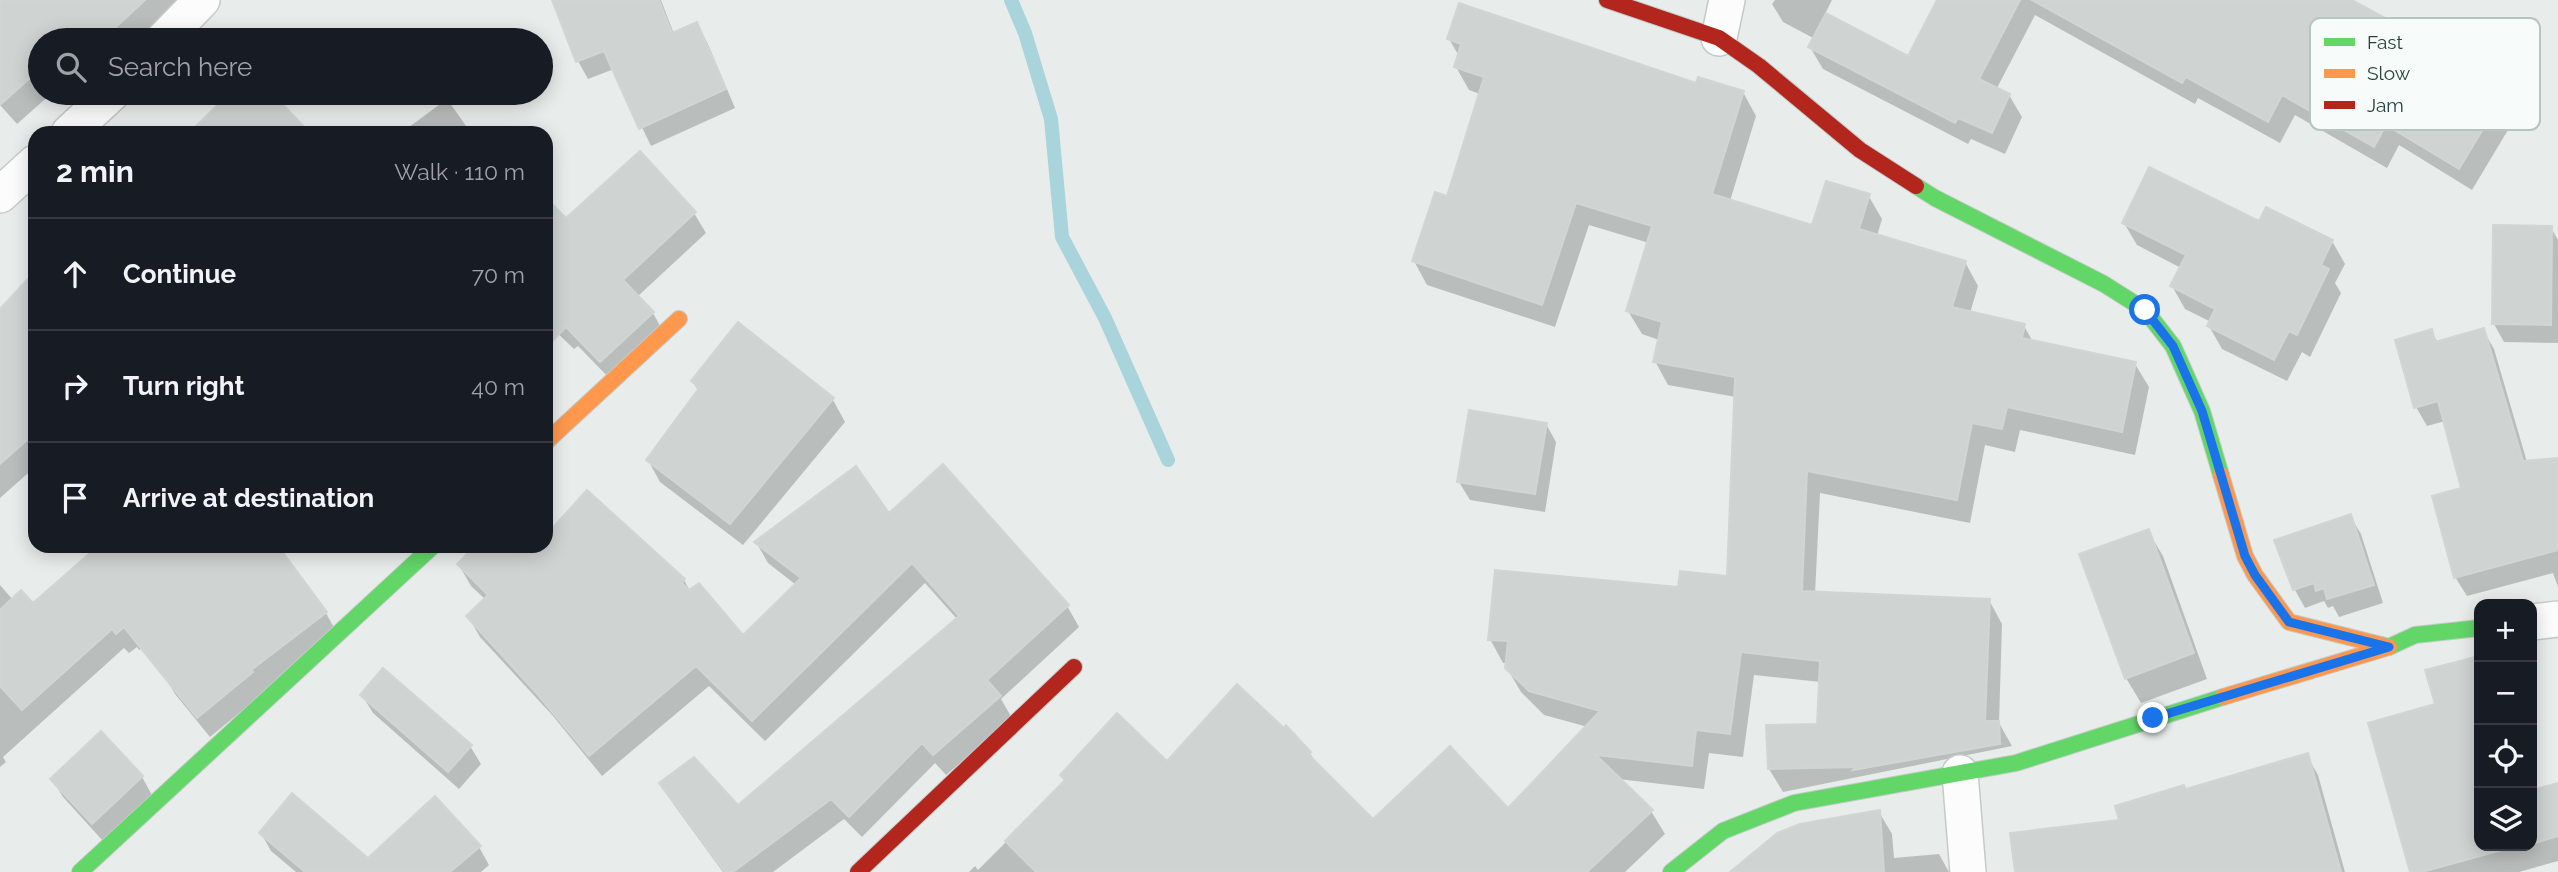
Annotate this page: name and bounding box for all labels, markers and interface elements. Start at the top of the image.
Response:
legend [2310,18,2540,130]
search box [28,28,553,105]
text: Fast [2367,31,2403,53]
icon: search [52,48,90,86]
text: Search here [108,52,252,82]
text: Slow [2367,62,2411,84]
text: Jam [2367,94,2404,116]
text: 2 min [56,154,134,189]
text: Walk · 110 m [394,158,525,185]
icon: ahead [56,255,94,293]
text: Continue [123,259,236,289]
text: 70 m [472,261,525,288]
route start [2129,294,2160,325]
icon: right [56,367,94,405]
text: Turn right [123,371,244,401]
text: 40 m [471,373,525,400]
icon: arrive [56,479,94,517]
text: Arrive at destination [123,483,374,513]
map controls [2474,599,2537,851]
button: + [2474,599,2537,662]
button: − [2474,662,2537,725]
route end [2137,702,2168,733]
button: locate [2474,725,2537,788]
button: layers [2474,788,2537,851]

